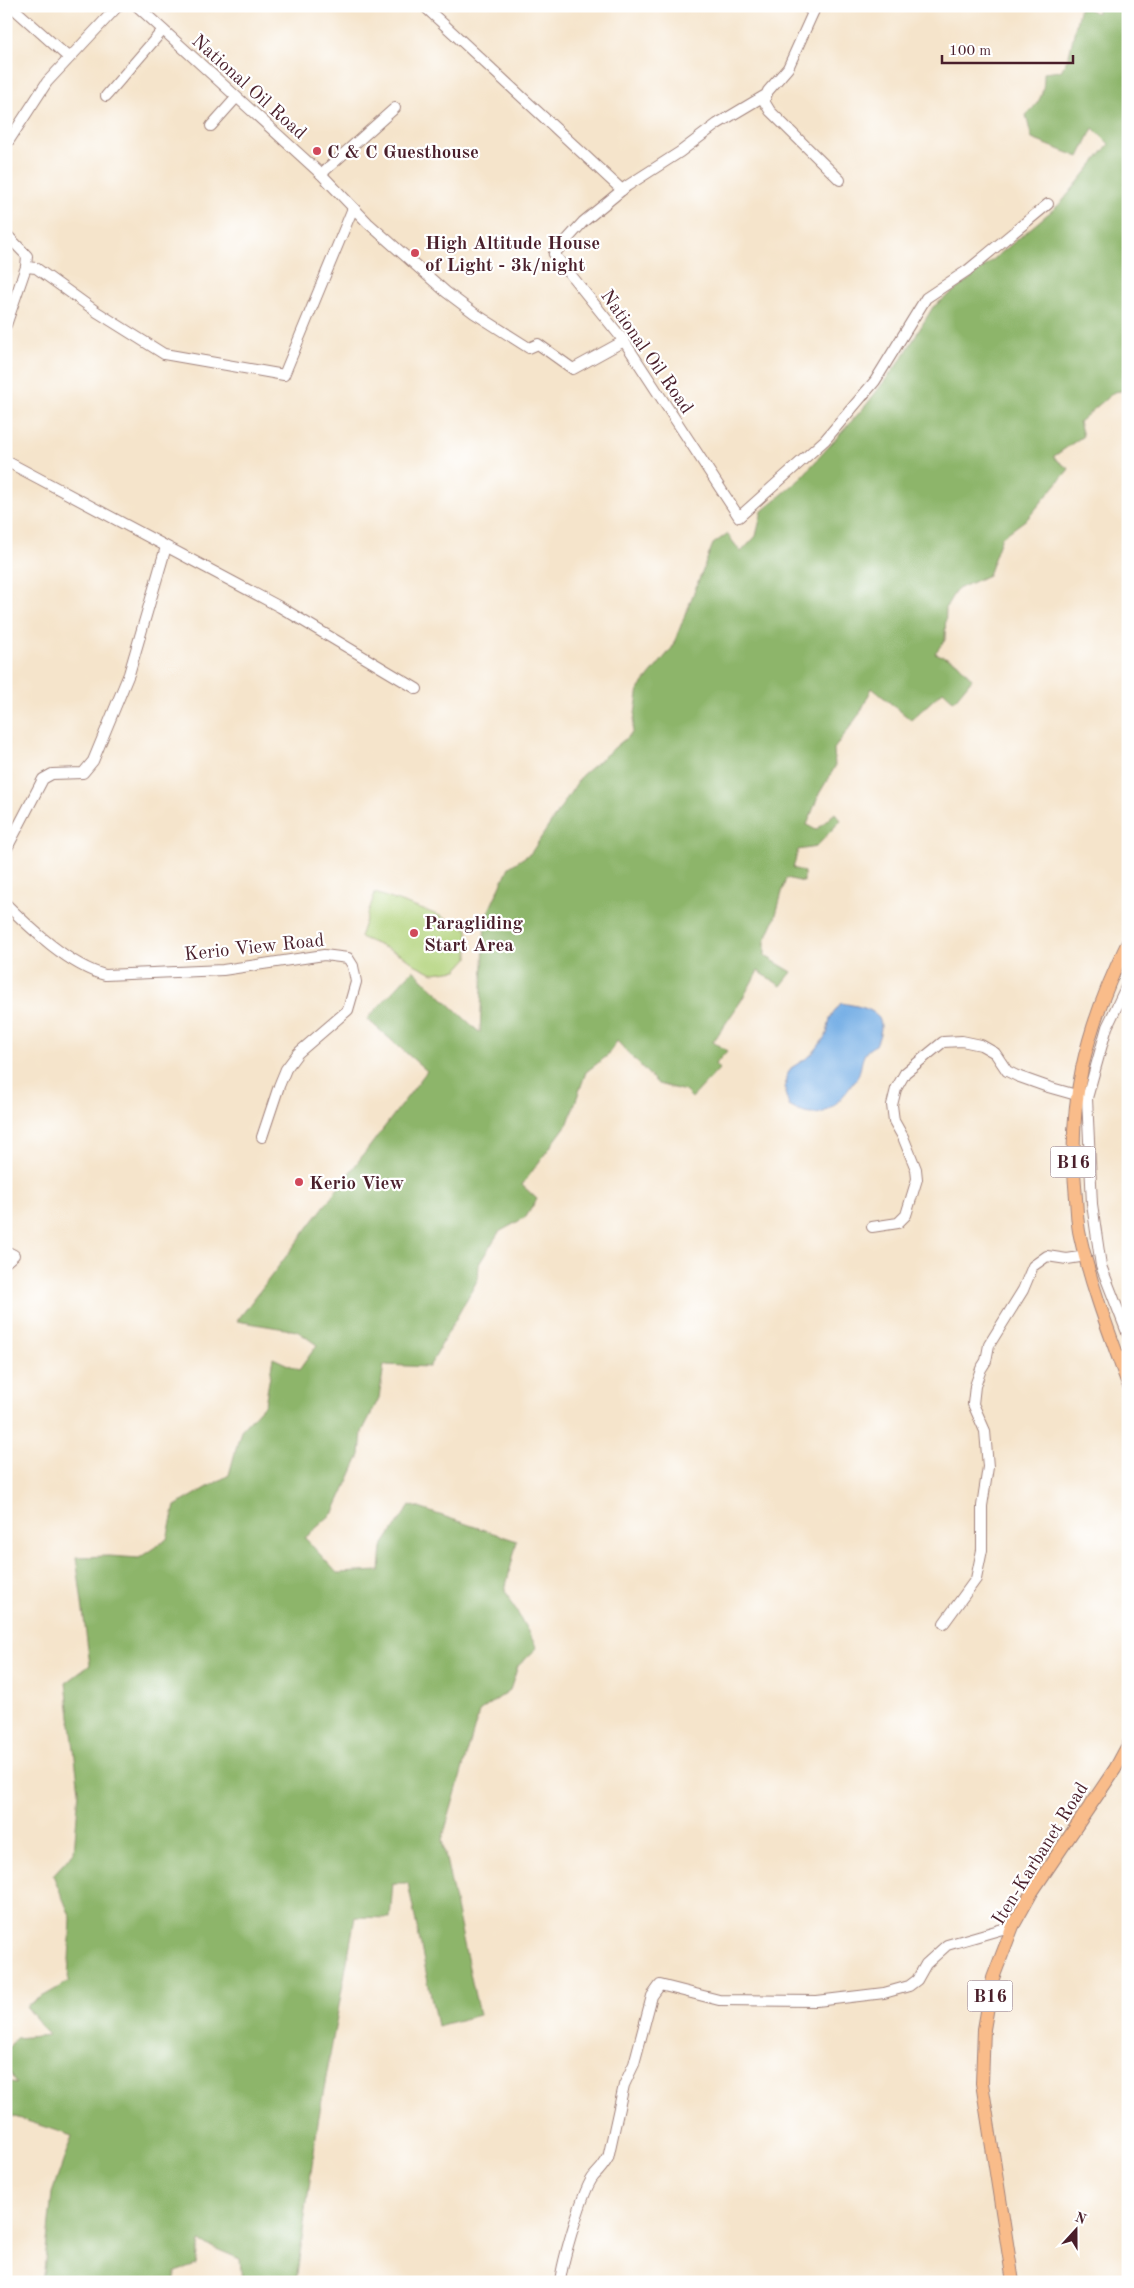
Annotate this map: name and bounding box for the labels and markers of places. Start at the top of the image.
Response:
place label: C & C Guesthouse [327,144,479,163]
marker: C & C Guesthouse [311,145,323,157]
place label: High Altitude House of Light - 3k/night [425,235,600,276]
marker: High Altitude House of Light - 3k/night [409,247,421,259]
place label: Paragliding Start Area [424,915,523,956]
marker: Paragliding Start Area [408,927,420,939]
place label: Kerio View [309,1175,404,1194]
marker: Kerio View [293,1176,305,1188]

